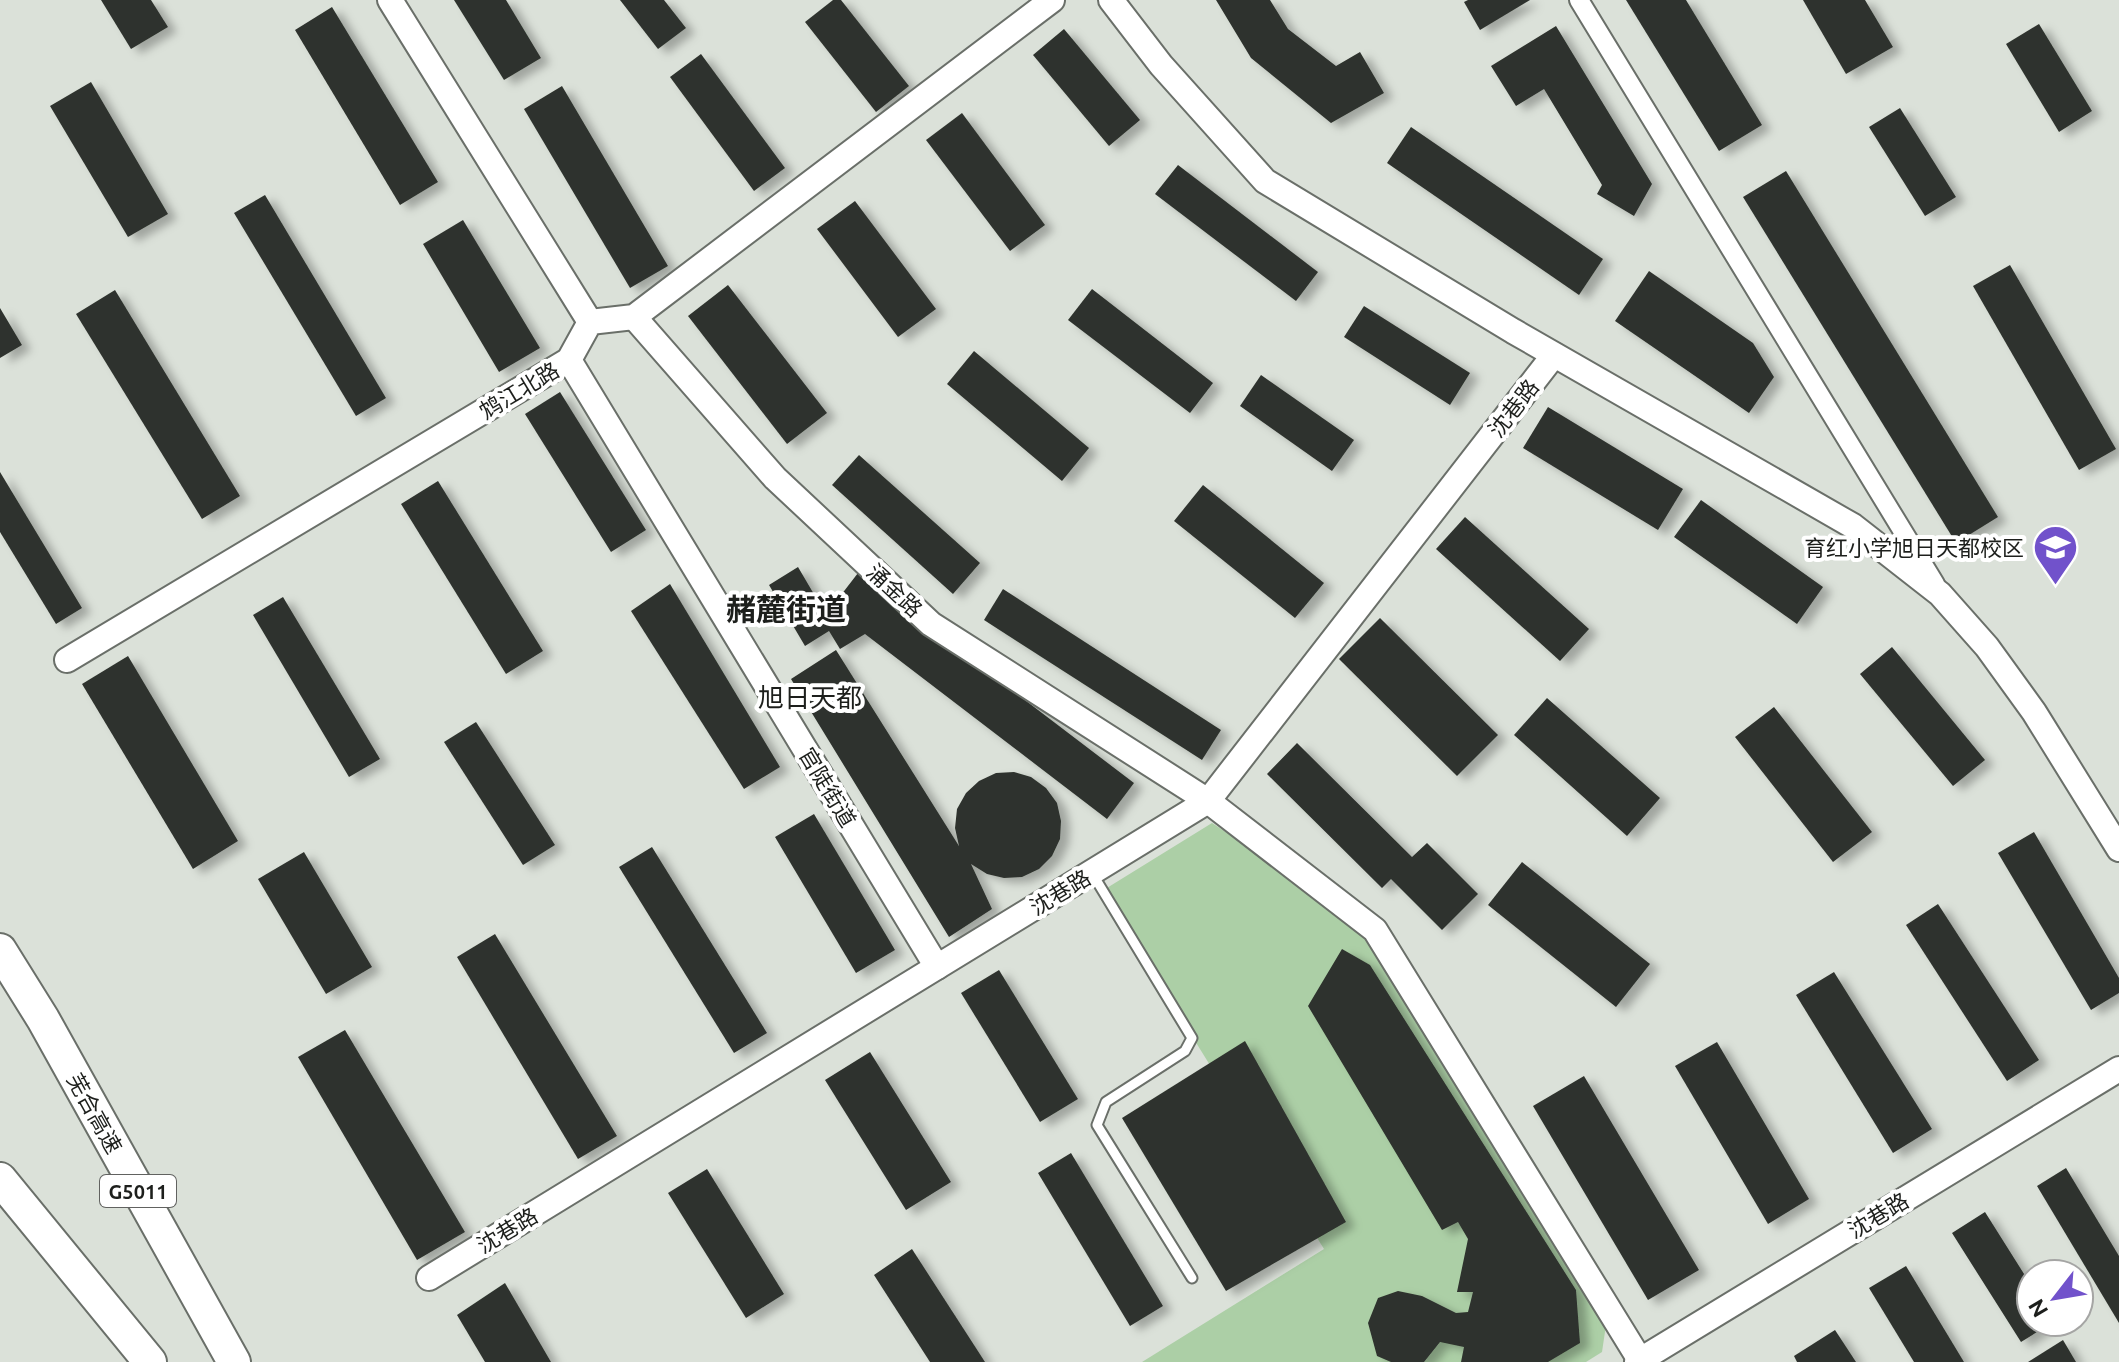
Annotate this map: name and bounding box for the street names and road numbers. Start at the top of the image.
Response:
street label: 鸩江北路 [475,357,563,423]
street label: 沈巷路 [1483,374,1543,442]
street label: 涌金路 [862,558,928,622]
street label: 官陡街道 [795,743,861,831]
street label: 沈巷路 [1025,864,1095,920]
street label: 芜合高速 [63,1068,127,1158]
road number: G5011 [100,1175,176,1207]
street label: 沈巷路 [1843,1187,1913,1243]
street label: 沈巷路 [472,1202,542,1258]

